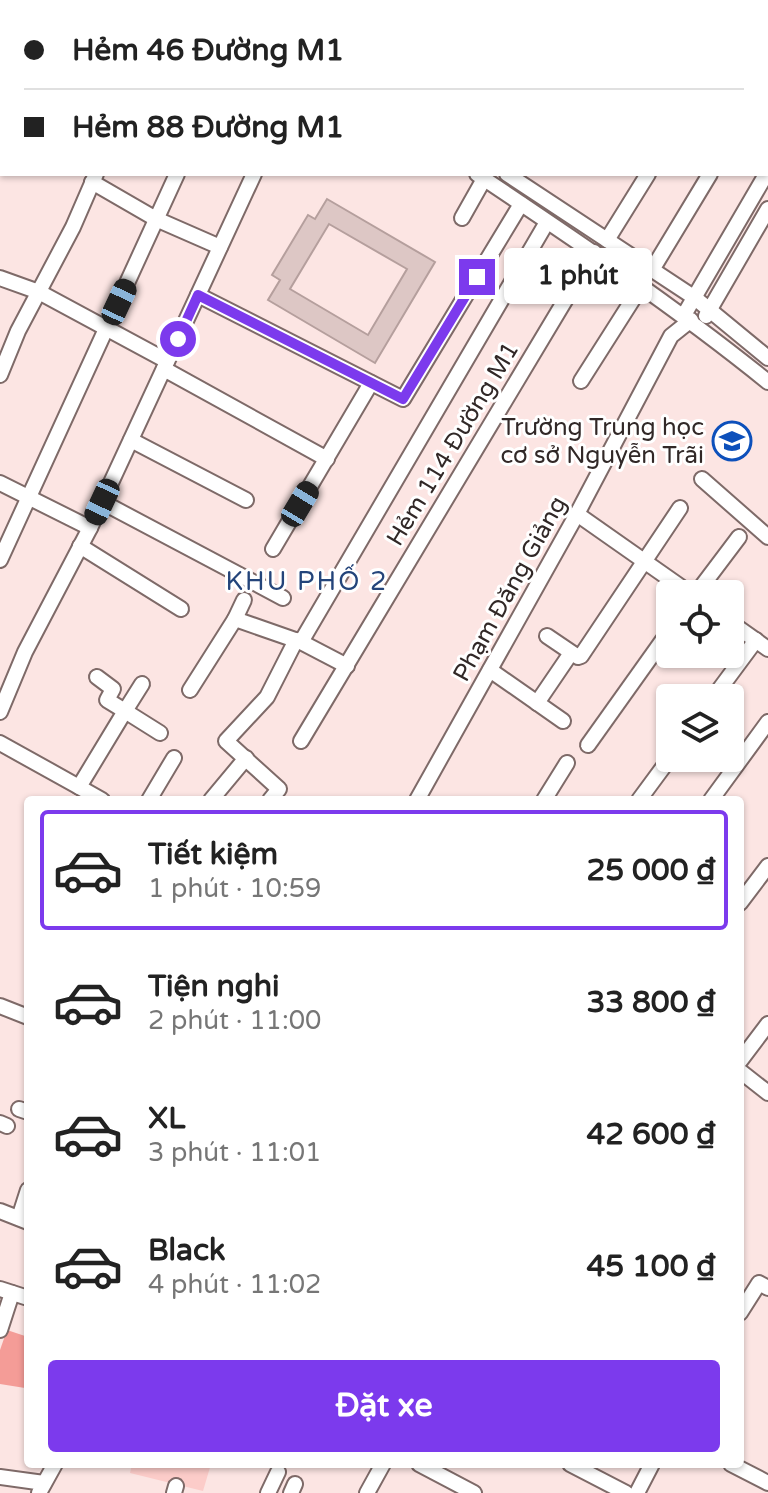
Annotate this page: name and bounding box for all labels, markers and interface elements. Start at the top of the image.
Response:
text: Hẻm 46 Đường M1 [72,32,344,69]
text: Hẻm 88 Đường M1 [72,109,344,146]
callout: 1 phút [505,249,653,305]
route end [459,259,495,295]
text: 1 phút [538,260,619,291]
car [98,275,140,329]
route start [160,321,196,357]
street label: Hẻm 114 Đường M1 [381,337,525,551]
place label: Trường Trung học cơ sở Nguyễn Trãi [500,413,704,470]
school or university icon: Trường Trung học cơ sở Nguyễn Trãi [711,420,753,462]
car [81,475,123,529]
car [277,477,323,531]
street label: Phạm Đăng Giảng [447,491,573,687]
district label: KHU PHỐ 2 [226,564,388,597]
map controls [656,580,744,772]
button: locate [656,580,744,668]
button: layers [656,684,744,772]
icon: car [52,834,124,906]
text: Tiết kiệm [148,836,278,873]
text: 25 000 ₫ [586,852,716,889]
text: 1 phút · 10:59 [148,873,321,904]
icon: car [52,966,124,1038]
text: Tiện nghi [148,968,279,1005]
text: 33 800 ₫ [586,984,716,1021]
text: 2 phút · 11:00 [148,1005,321,1036]
icon: car [52,1098,124,1170]
text: XL [148,1100,185,1137]
text: 42 600 ₫ [586,1116,716,1153]
text: 3 phút · 11:01 [148,1137,321,1168]
icon: car [52,1230,124,1302]
text: Black [148,1232,225,1269]
text: 45 100 ₫ [586,1248,716,1285]
text: 4 phút · 11:02 [148,1269,321,1300]
button: Đặt xe [48,1360,720,1452]

